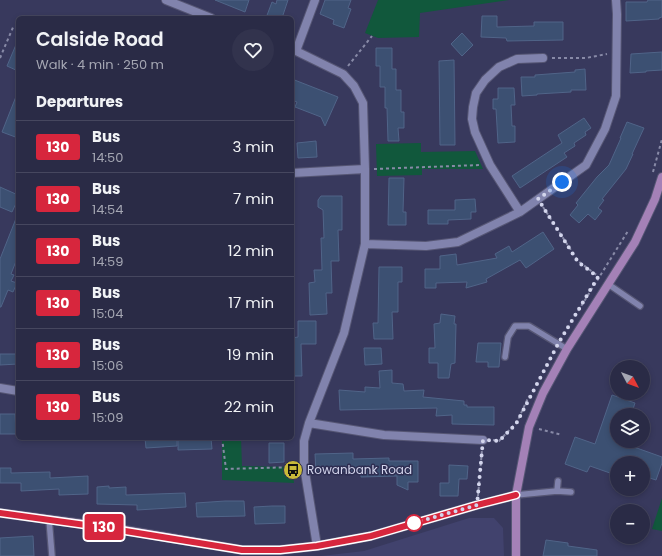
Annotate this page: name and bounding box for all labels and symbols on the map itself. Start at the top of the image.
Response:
your location [552,172,572,192]
north arrow [610,360,650,400]
bus stop icon: Rowanbank Road [282,459,304,481]
place label: Rowanbank Road [307,461,412,478]
line badge: 130 [81,514,127,540]
unlabelled marker [405,514,423,532]

